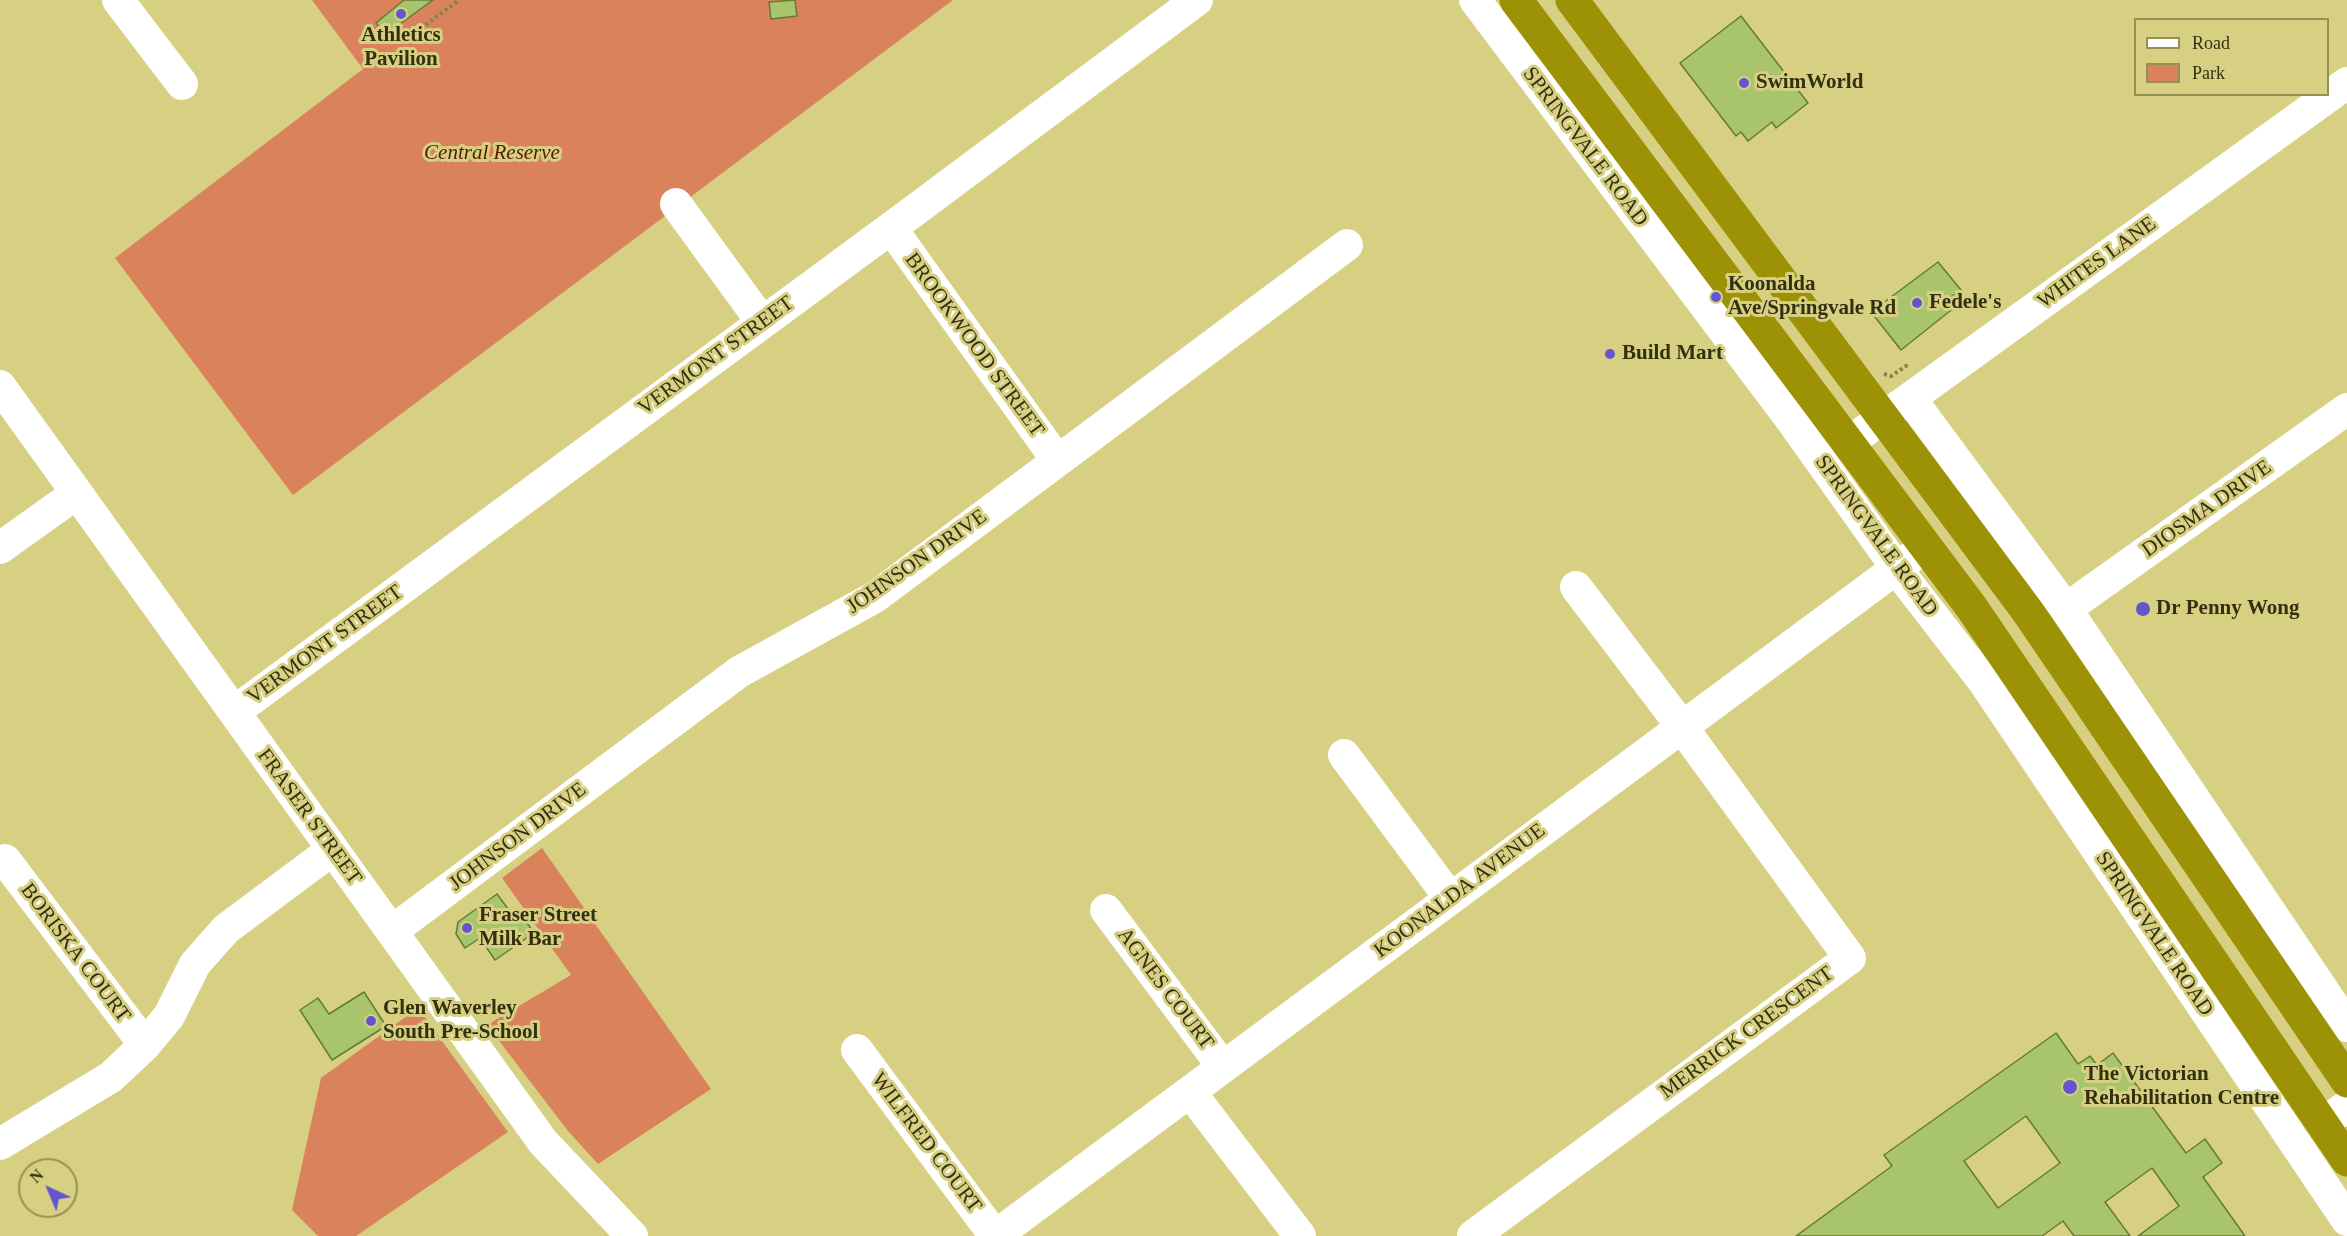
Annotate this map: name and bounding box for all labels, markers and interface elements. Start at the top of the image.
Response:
marker: Athletics Pavilion [394,7,408,21]
legend [2134,18,2329,96]
place label: Athletics Pavilion [361,23,441,73]
text: Road [2192,33,2230,53]
street label: SPRINGVALE ROAD [1517,62,1653,232]
text: Park [2192,63,2225,83]
place label: SwimWorld [1756,70,1863,96]
marker: SwimWorld [1737,76,1751,90]
park label: Central Reserve [424,140,560,166]
street label: WHITES LANE [2033,211,2161,315]
street label: BROOKWOOD STREET [899,248,1049,442]
place label: Koonalda Ave/Springvale Rd [1728,272,1896,322]
marker: Koonalda Ave/Springvale Rd [1709,290,1723,304]
place label: Fedele's [1929,290,2001,316]
street label: VERMONT STREET [633,291,799,421]
marker: Fedele's [1910,296,1924,310]
place label: Build Mart [1622,341,1723,367]
marker: Build Mart [1603,347,1617,361]
street label: SPRINGVALE ROAD [1809,451,1943,621]
street label: DIOSMA DRIVE [2137,455,2277,563]
street label: JOHNSON DRIVE [842,504,992,620]
street label: VERMONT STREET [242,580,408,710]
place label: Dr Penny Wong [2156,596,2300,622]
marker: Dr Penny Wong [2134,600,2152,618]
street label: FRASER STREET [251,744,367,890]
street label: JOHNSON DRIVE [444,777,592,897]
street label: KOONALDA AVENUE [1369,818,1551,964]
street label: SPRINGVALE ROAD [2090,847,2218,1021]
street label: BORISKA COURT [15,879,135,1027]
place label: Fraser Street Milk Bar [479,903,597,953]
marker: Fraser Street Milk Bar [460,921,474,935]
street label: AGNES COURT [1111,923,1219,1055]
street label: MERRICK CRESCENT [1655,962,1839,1104]
place label: Glen Waverley South Pre-School [383,996,538,1046]
marker: Glen Waverley South Pre-School [364,1014,378,1028]
place label: The Victorian Rehabilitation Centre [2084,1062,2279,1112]
street label: WILFRED COURT [865,1068,987,1218]
marker: The Victorian Rehabilitation Centre [2061,1078,2079,1096]
north arrow [18,1158,78,1218]
text: N [26,1166,47,1186]

